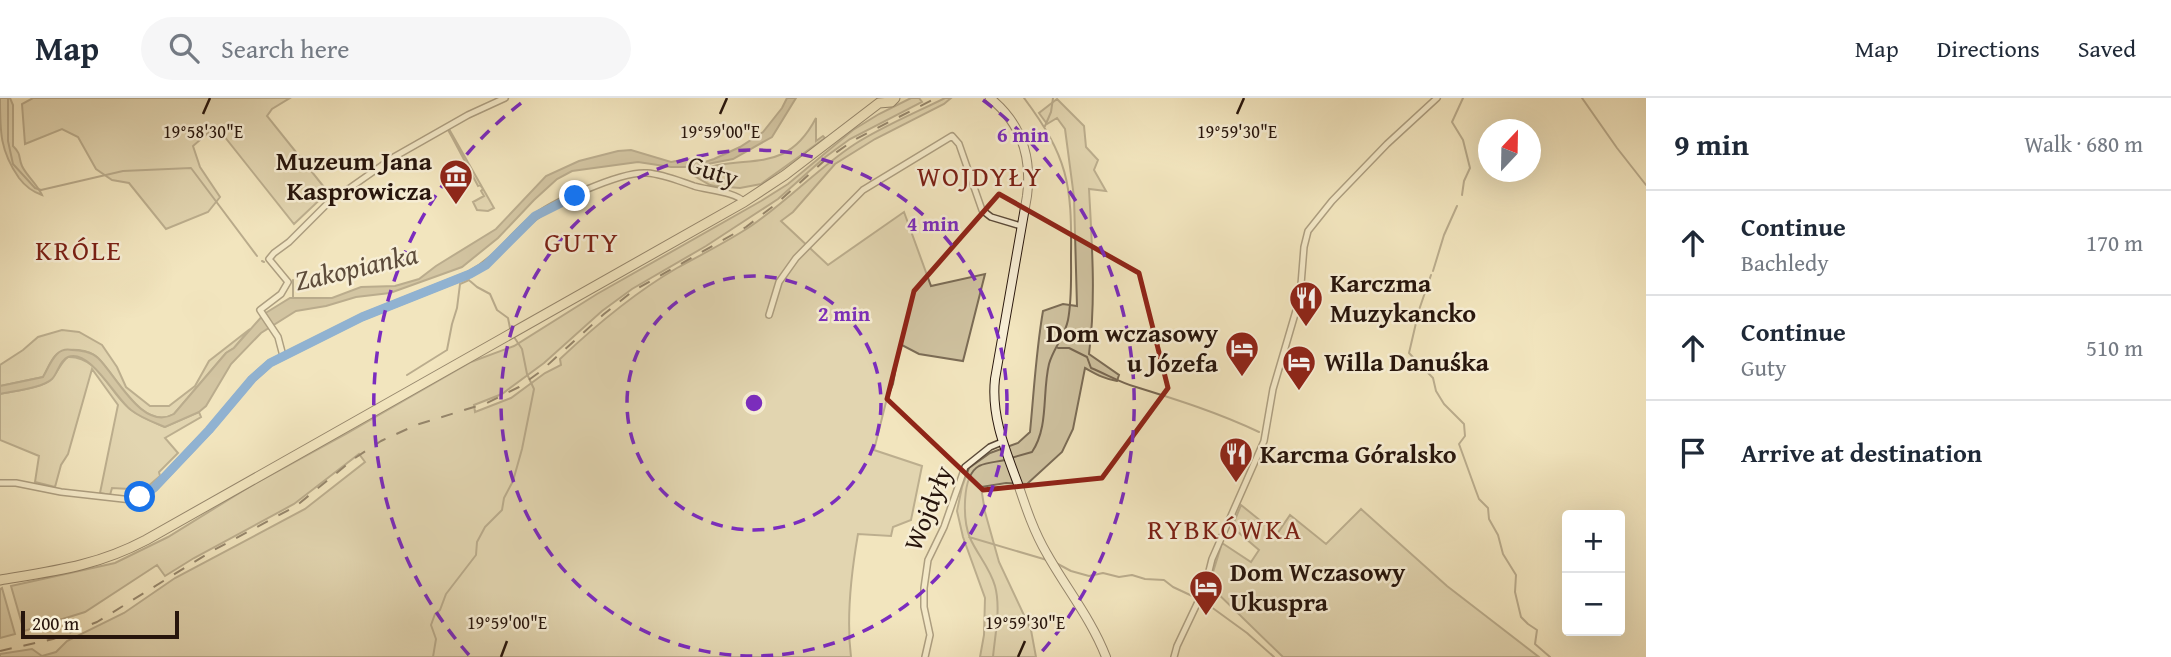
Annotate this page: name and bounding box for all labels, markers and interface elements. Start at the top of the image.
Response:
search box [141,17,631,80]
text: Map [35,24,99,72]
icon: search [165,29,203,67]
text: Search here [221,29,349,68]
text: Map [1855,31,1899,66]
text: Directions [1937,31,2040,66]
text: Saved [2078,31,2136,66]
text: 19°58'30"E [163,118,243,145]
text: 19°59'00"E [680,118,760,145]
text: 19°59'30"E [1197,118,1277,145]
text: 6 min [997,119,1050,150]
north arrow [1478,119,1541,182]
text: 9 min [1674,122,1749,166]
text: Walk · 680 m [2024,127,2143,160]
place label: Muzeum Jana Kasprowicza [276,141,433,210]
street label: Guty [683,144,744,197]
district label: WOJDYŁY [917,155,1043,196]
museum icon: Muzeum Jana Kasprowicza [437,157,475,206]
route end [559,180,590,211]
text: Continue [1741,207,1846,246]
text: 4 min [907,208,960,239]
district label: GUTY [544,221,620,262]
icon: ahead [1674,224,1712,262]
text: 170 m [2086,226,2143,259]
district label: KRÓLE [35,229,123,270]
water label: Zakopianka [290,232,422,301]
text: Bachledy [1741,246,1829,279]
place label: Karczma Muzykancko [1330,263,1476,332]
restaurant icon: Karczma Muzykancko [1287,279,1325,328]
text: 2 min [818,298,871,329]
text: Continue [1741,312,1846,351]
place label: Dom wczasowy u Józefa [1046,313,1219,382]
hotel icon: Dom wczasowy u Józefa [1223,329,1261,378]
icon: ahead [1674,329,1712,367]
text: 510 m [2086,331,2143,364]
place label: Willa Danuśka [1324,342,1490,381]
hotel icon: Willa Danuśka [1280,343,1318,392]
text: Guty [1741,351,1787,384]
centre of rings [742,391,766,415]
text: Arrive at destination [1741,433,1982,472]
place label: Karcma Góralsko [1260,434,1457,473]
icon: arrive [1674,434,1712,472]
restaurant icon: Karcma Góralsko [1217,435,1255,484]
street label: Wojdyły [893,459,962,556]
route start [124,481,155,512]
district label: RYBKÓWKA [1147,508,1303,549]
map controls [1562,510,1625,636]
button: + [1562,510,1625,573]
place label: Dom Wczasowy Ukuspra [1230,552,1406,621]
hotel icon: Dom Wczasowy Ukuspra [1187,568,1225,617]
button: − [1562,573,1625,636]
scale bar [21,608,178,640]
text: 200 m [32,609,79,637]
text: 19°59'00"E [467,609,547,636]
text: 19°59'30"E [985,609,1065,636]

